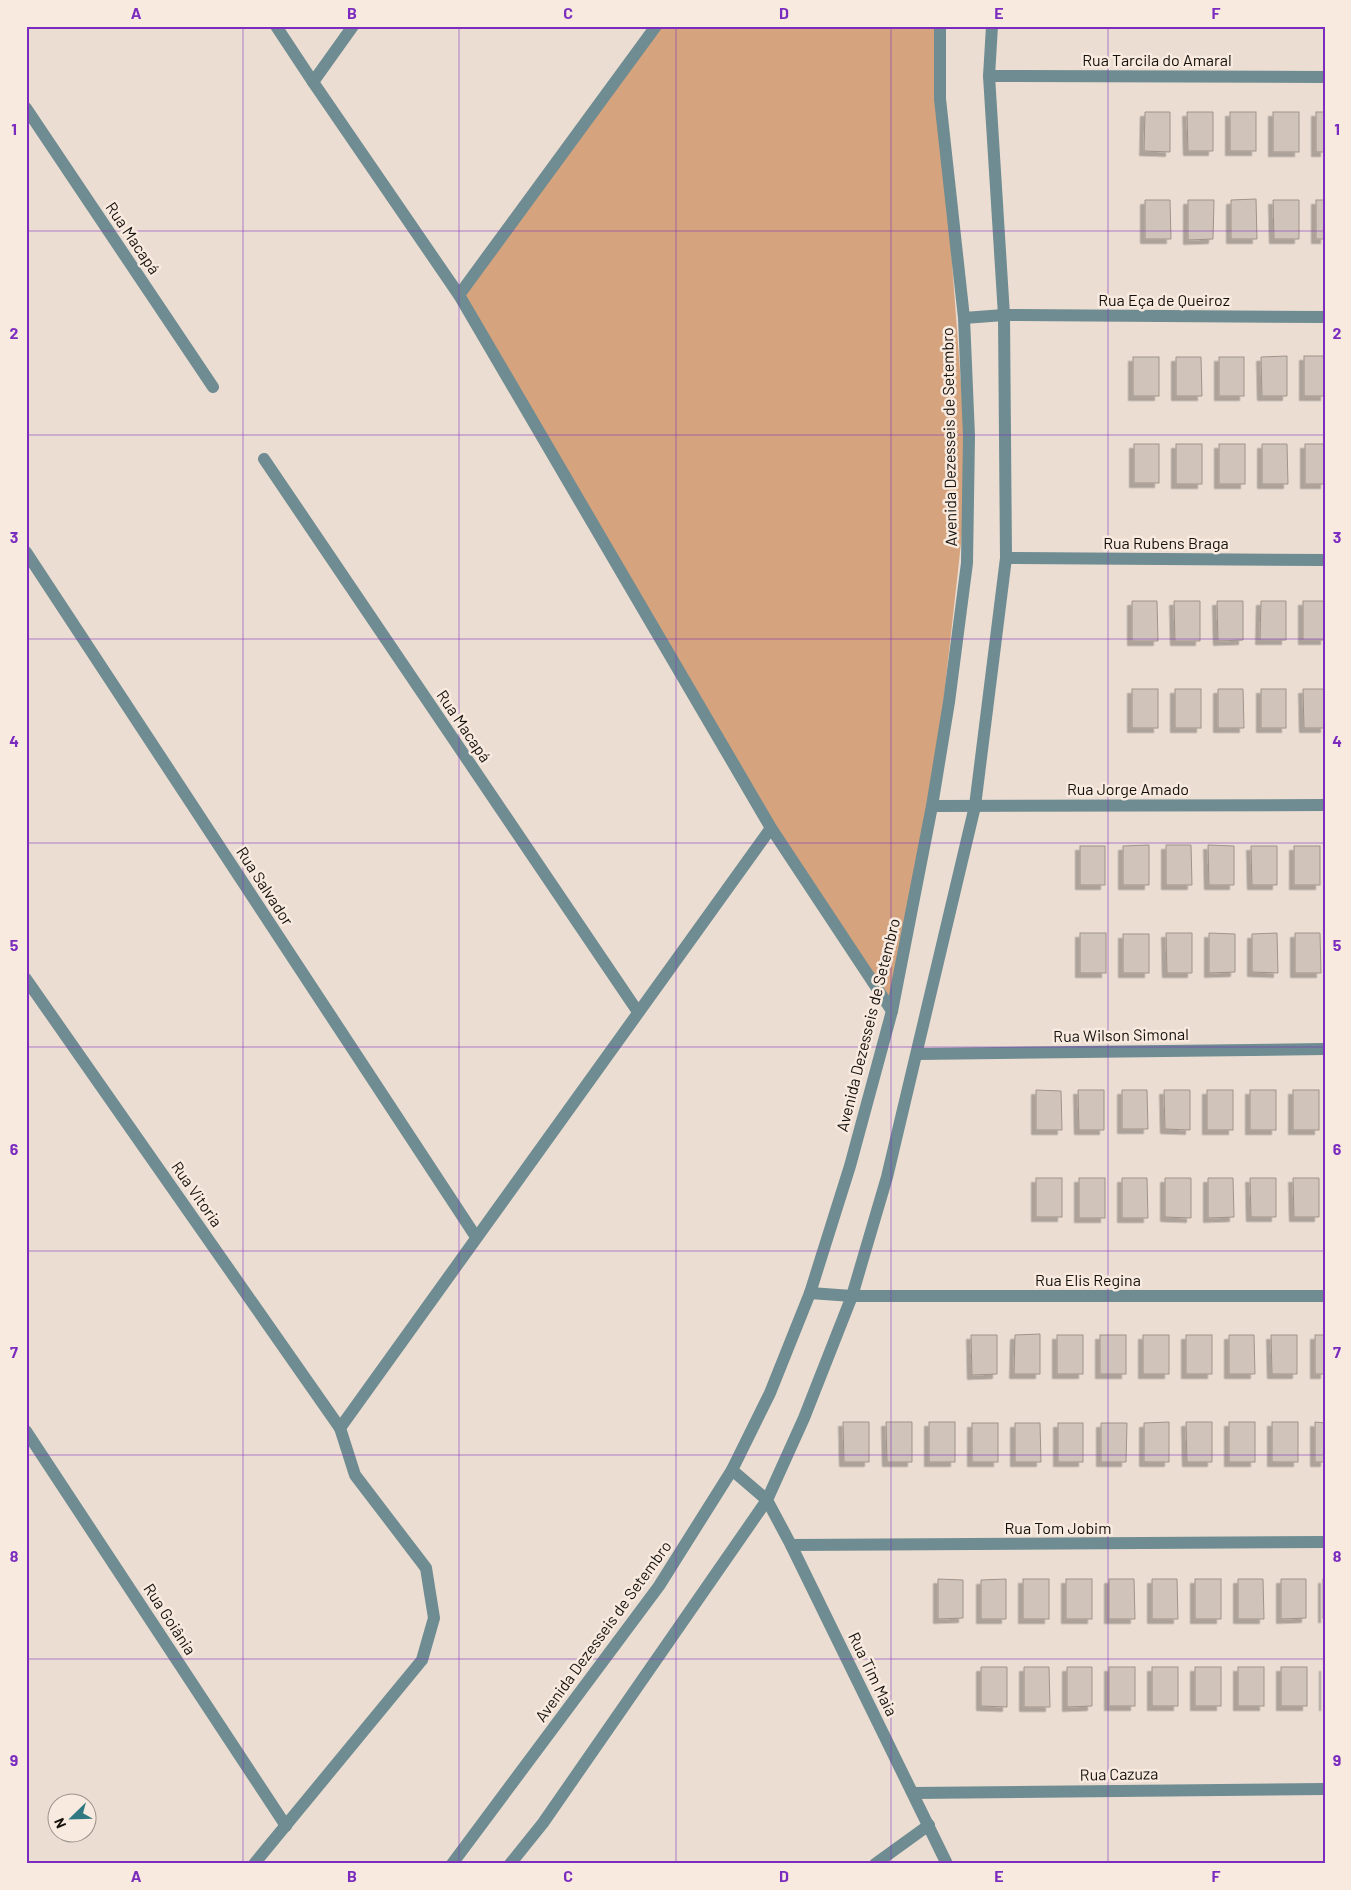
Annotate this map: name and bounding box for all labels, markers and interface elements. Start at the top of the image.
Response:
text: A [131,3,142,22]
text: B [347,3,357,22]
text: C [563,3,573,22]
text: D [779,3,789,22]
text: E [994,3,1004,22]
text: F [1212,3,1221,22]
street label: Rua Tarcila do Amaral [1082,50,1232,69]
text: 1 [11,119,17,138]
text: 1 [1334,119,1340,138]
street label: Rua Macapá [102,198,164,277]
street label: Rua Eça de Queiroz [1098,290,1230,309]
text: 2 [10,323,19,342]
text: 2 [1333,323,1342,342]
street label: Avenida Dezesseis de Setembro [937,327,960,547]
text: 3 [10,527,18,546]
text: 3 [1333,527,1341,546]
street label: Rua Rubens Braga [1103,533,1229,552]
street label: Rua Macapá [433,686,495,765]
text: 4 [9,731,19,750]
text: 4 [1332,731,1342,750]
street label: Rua Jorge Amado [1067,779,1189,798]
street label: Rua Salvador [233,843,298,929]
street label: Avenida Dezesseis de Setembro [832,916,903,1134]
text: 5 [10,935,19,954]
text: 5 [1333,935,1342,954]
street label: Rua Wilson Simonal [1053,1024,1189,1045]
text: 6 [10,1139,19,1158]
text: 6 [1333,1139,1342,1158]
street label: Rua Vitoria [168,1157,227,1230]
street label: Rua Elis Regina [1035,1270,1141,1289]
text: 7 [10,1342,18,1361]
text: 7 [1333,1342,1341,1361]
street label: Rua Tom Jobim [1005,1518,1111,1537]
street label: Avenida Dezesseis de Setembro [530,1536,675,1725]
text: 8 [10,1546,19,1565]
text: 8 [1333,1546,1342,1565]
street label: Rua Goiânia [140,1579,201,1658]
street label: Rua Tim Maia [845,1629,902,1719]
text: 9 [10,1750,18,1769]
text: 9 [1333,1750,1341,1769]
street label: Rua Cazuza [1080,1763,1158,1784]
north arrow [48,1792,98,1842]
text: N [50,1816,69,1831]
text: A [131,1866,142,1885]
text: B [347,1866,357,1885]
text: C [563,1866,573,1885]
text: D [779,1866,789,1885]
text: E [994,1866,1004,1885]
text: F [1212,1866,1221,1885]

